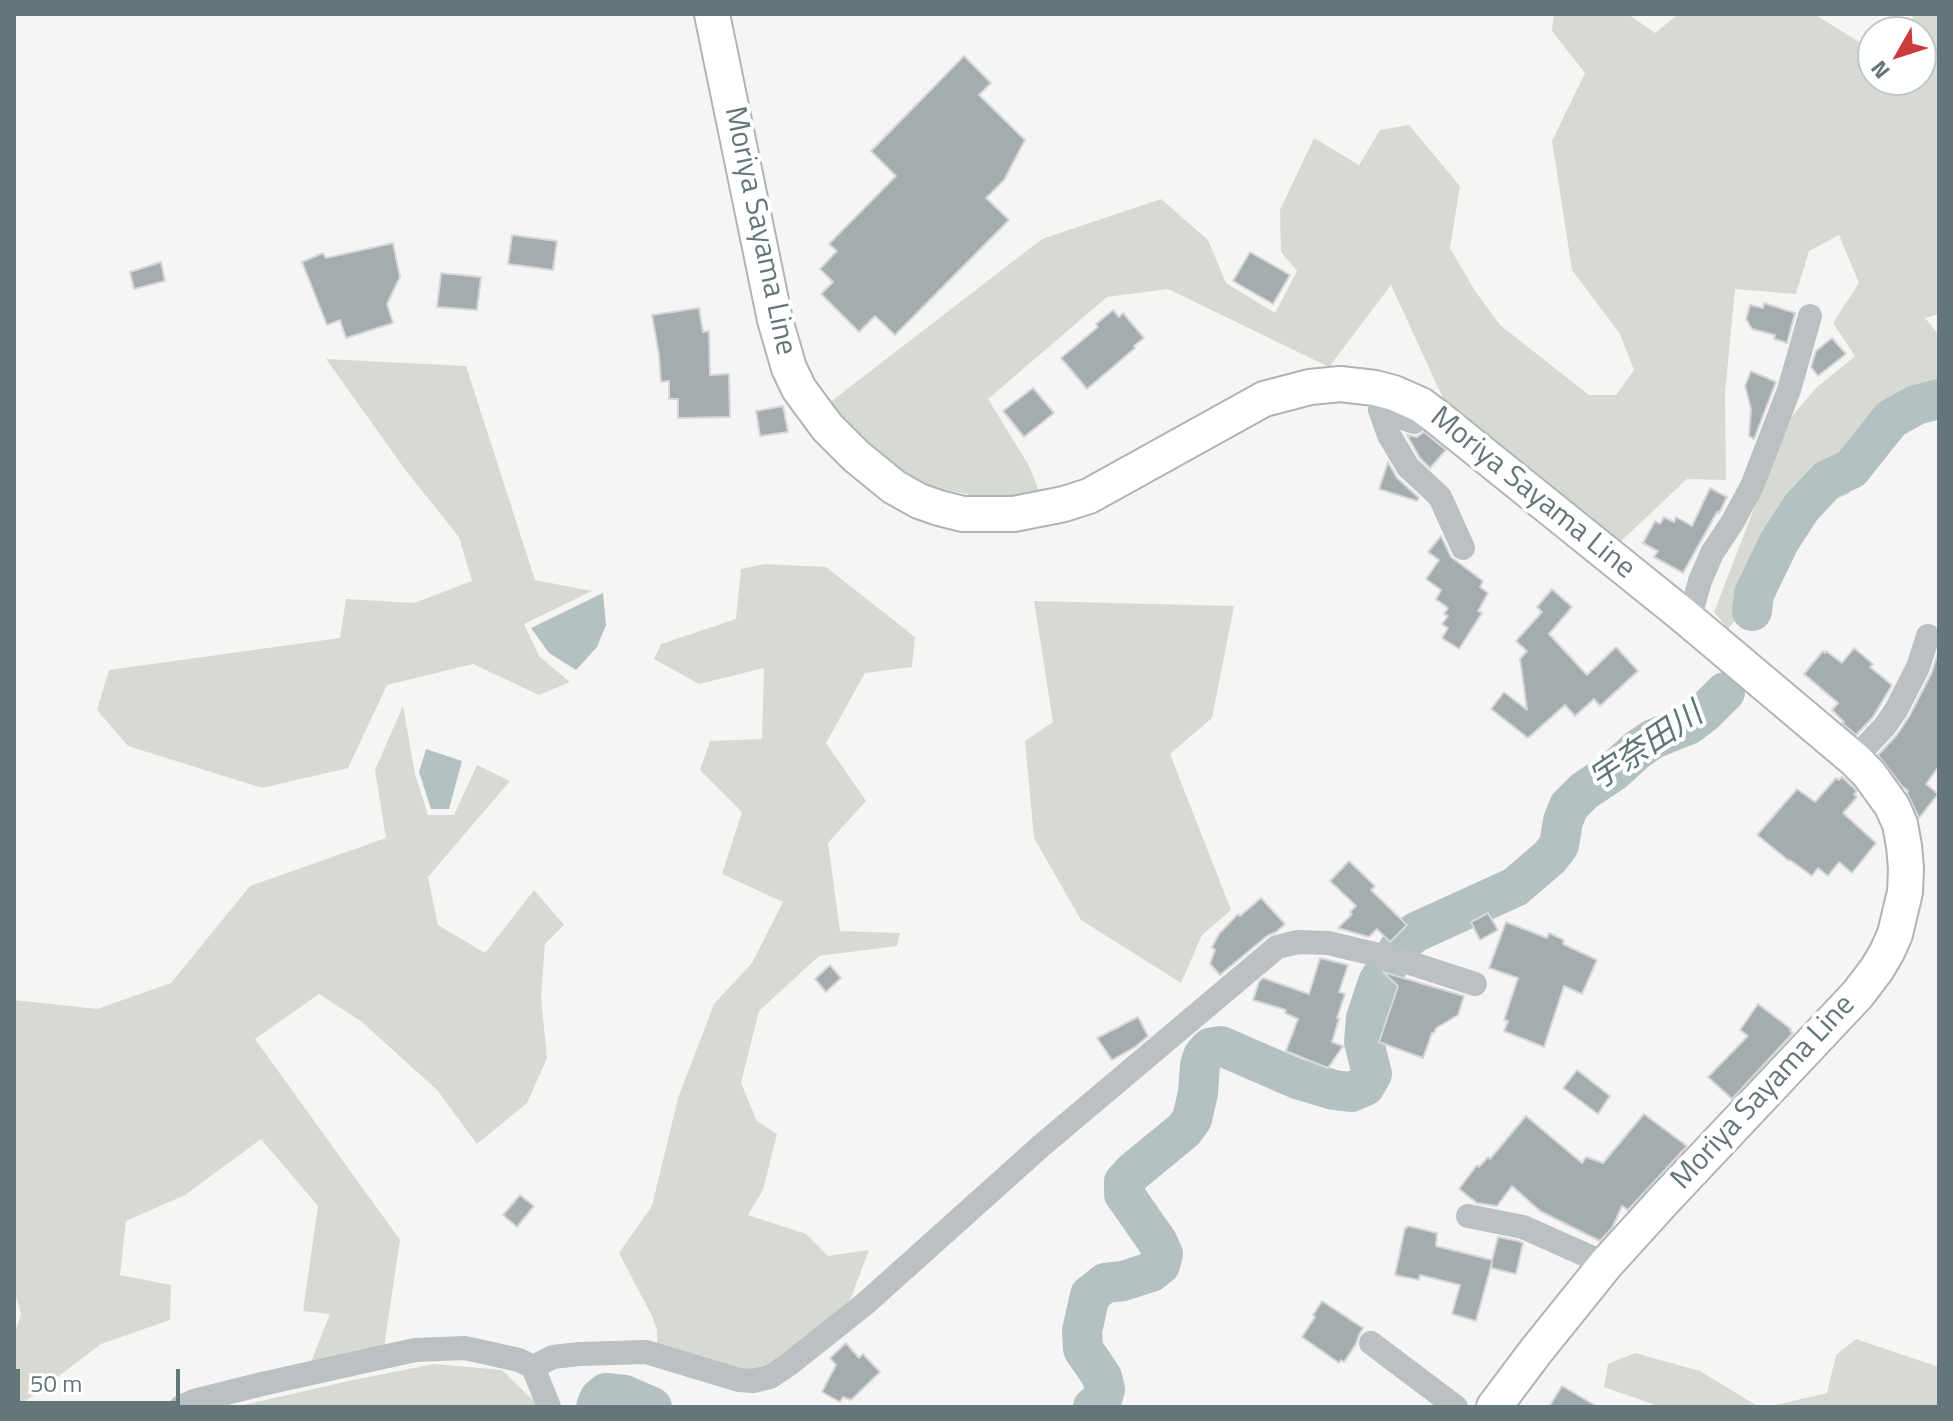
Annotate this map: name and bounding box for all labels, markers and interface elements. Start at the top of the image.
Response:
north arrow [1857,16,1937,96]
text: N [1862,53,1898,86]
street label: Moriya Sayama Line [715,104,803,358]
street label: Moriya Sayama Line [1422,400,1642,588]
water label: 宇奈田川 [1583,696,1711,800]
street label: Moriya Sayama Line [1665,988,1863,1198]
scale bar [20,1353,184,1403]
text: 50 m [30,1365,82,1401]

